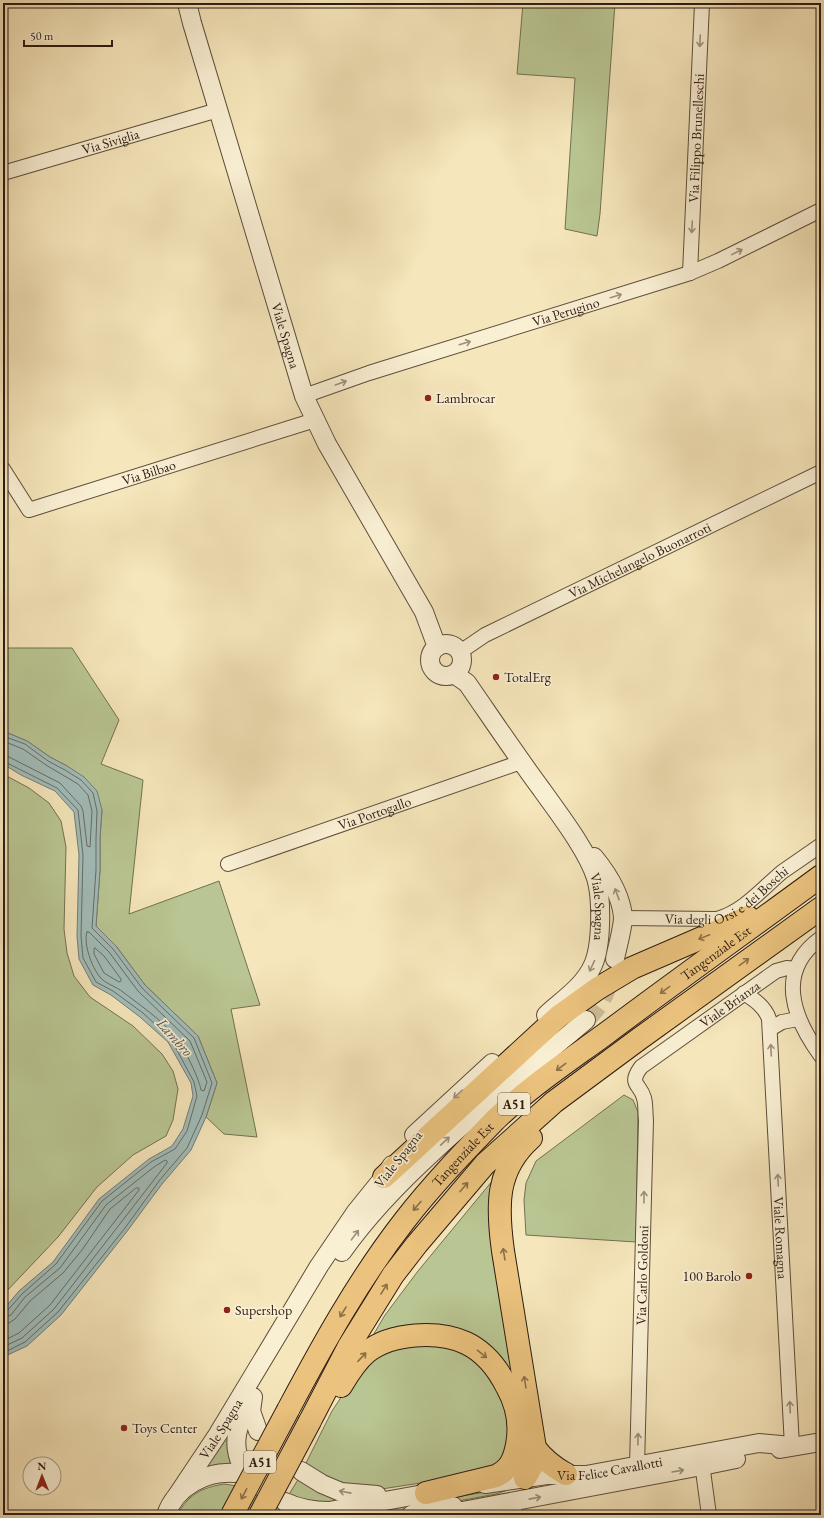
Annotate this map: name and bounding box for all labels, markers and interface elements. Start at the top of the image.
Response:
scale bar [24,22,112,48]
text: 50 m [30,28,54,44]
one-way arrow [696,34,704,47]
street label: Via Filippo Brunelleschi [684,73,708,203]
street label: Via Siviglia [80,124,142,158]
one-way arrow [688,220,695,233]
one-way arrow [731,247,743,255]
one-way arrow [609,292,622,299]
street label: Via Perugino [530,293,602,331]
street label: Viale Spagna [267,300,304,371]
one-way arrow [458,339,471,346]
one-way arrow [334,378,346,386]
place label: Lambrocar [436,389,496,407]
marker: Lambrocar [423,393,433,403]
street label: Via Bilbao [120,455,178,489]
street label: Via Michelangelo Buonarroti [565,518,714,602]
place label: TotalErg [504,668,552,686]
marker: TotalErg [491,672,501,682]
street label: Via Portogallo [335,792,413,834]
street label: Via degli Orsi e dei Boschi [665,861,792,929]
street label: Viale Spagna [586,870,609,942]
one-way arrow [612,889,620,901]
street label: Tangenziale Est [677,921,755,984]
one-way arrow [699,933,711,941]
one-way arrow [739,958,750,967]
one-way arrow [588,960,595,972]
street label: Viale Brianza [696,976,764,1032]
one-way arrow [660,986,671,994]
water label: Lambro [152,1013,197,1060]
one-way arrow [767,1044,774,1057]
one-way arrow [555,1063,566,1072]
one-way arrow [453,1089,463,1098]
road number: A51 [498,1093,530,1115]
street label: Tangenziale Est [428,1117,498,1190]
street label: Viale Spagna [370,1126,426,1191]
one-way arrow [440,1136,450,1146]
one-way arrow [774,1174,781,1187]
one-way arrow [460,1182,469,1192]
one-way arrow [640,1191,648,1204]
street label: Viale Romagna [770,1196,792,1280]
one-way arrow [413,1200,422,1211]
street label: Via Carlo Goldoni [632,1225,652,1325]
one-way arrow [351,1229,359,1240]
one-way arrow [500,1248,508,1261]
place label: 100 Barolo [683,1267,741,1285]
marker: 100 Barolo [744,1271,754,1281]
one-way arrow [380,1284,388,1295]
place label: Supershop [235,1301,292,1319]
marker: Supershop [222,1305,232,1315]
one-way arrow [339,1306,347,1317]
one-way arrow [477,1350,488,1359]
one-way arrow [358,1352,367,1362]
one-way arrow [521,1376,529,1389]
street label: Viale Spagna [195,1395,246,1462]
one-way arrow [786,1401,794,1414]
place label: Toys Center [132,1419,198,1437]
marker: Toys Center [119,1423,129,1433]
one-way arrow [634,1433,642,1446]
road number: A51 [244,1451,276,1473]
street label: Via Felice Cavallotti [557,1452,664,1484]
north arrow [22,1456,62,1496]
text: N [37,1459,46,1473]
one-way arrow [671,1467,684,1475]
one-way arrow [239,1487,247,1499]
one-way arrow [339,1488,352,1496]
one-way arrow [528,1493,541,1501]

